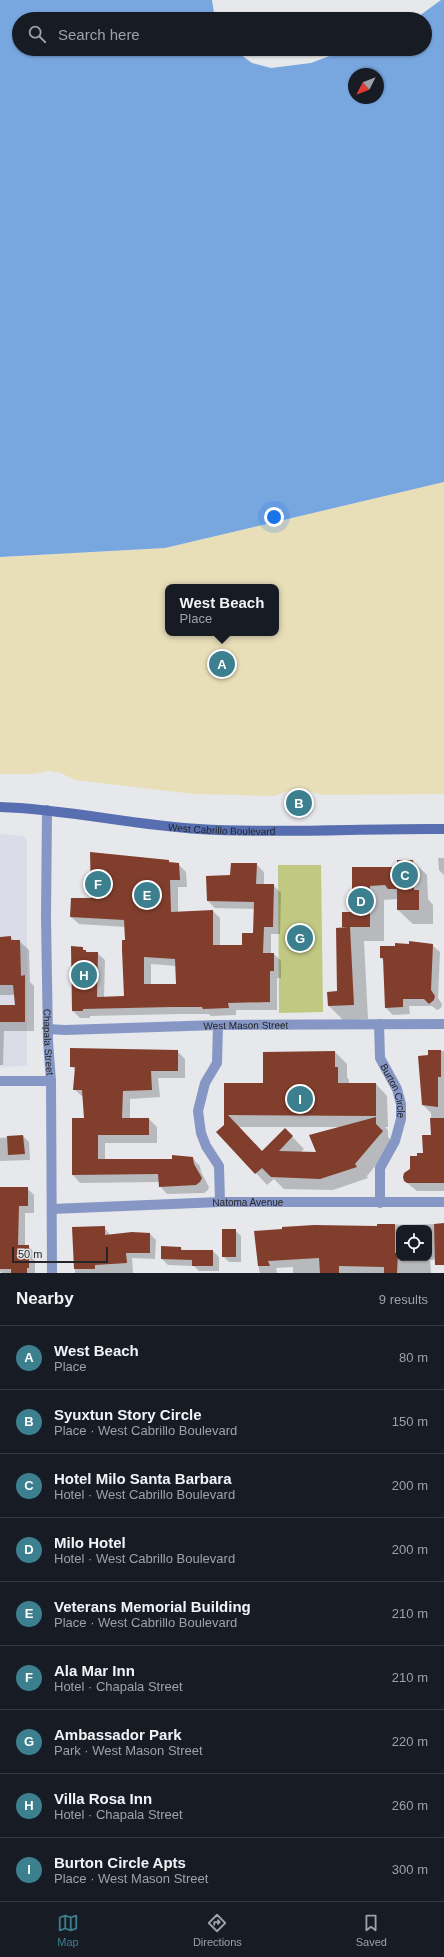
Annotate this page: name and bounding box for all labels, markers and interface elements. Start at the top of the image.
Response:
search box [12,12,432,56]
icon: search [26,23,48,45]
text: Search here [58,26,140,43]
north arrow [348,68,384,104]
your location [264,507,284,527]
popup [165,584,279,636]
text: West Beach [180,594,264,611]
text: Place [180,611,212,626]
pin: A [209,649,235,679]
pin: B [286,788,312,818]
street label: West Cabrillo Boulevard [168,821,275,837]
pin: C [392,860,418,890]
pin: F [85,869,111,899]
pin: E [134,880,160,910]
pin: D [348,886,374,916]
pin: G [287,923,313,953]
pin: H [71,960,97,990]
street label: Chapala Street [41,1009,56,1076]
street label: West Mason Street [203,1020,289,1031]
street label: Burton Circle [378,1062,406,1118]
pin: I [287,1084,313,1114]
street label: Natoma Avenue [212,1197,284,1208]
map controls [396,1225,432,1261]
button: locate [396,1225,432,1261]
scale bar [12,1245,108,1264]
text: 50 m [18,1248,42,1260]
text: Nearby [16,1289,74,1308]
text: 9 results [379,1292,428,1307]
text: West Beach [54,1342,139,1359]
text: A [24,1350,34,1365]
text: 80 m [399,1350,428,1365]
text: Place [54,1359,87,1374]
text: Syuxtun Story Circle [54,1406,202,1423]
text: B [24,1414,34,1429]
text: 150 m [392,1414,428,1429]
text: Place · West Cabrillo Boulevard [54,1423,237,1438]
text: Hotel Milo Santa Barbara [54,1470,232,1487]
text: C [24,1478,34,1493]
text: 200 m [392,1478,428,1493]
text: Hotel · West Cabrillo Boulevard [54,1487,235,1502]
text: Milo Hotel [54,1534,126,1551]
text: D [24,1542,34,1557]
text: 200 m [392,1542,428,1557]
text: Hotel · West Cabrillo Boulevard [54,1551,235,1566]
text: Veterans Memorial Building [54,1598,251,1615]
text: E [25,1606,33,1621]
text: 210 m [392,1606,428,1621]
text: Place · West Cabrillo Boulevard [54,1615,237,1630]
text: Ala Mar Inn [54,1662,135,1679]
text: F [25,1670,33,1685]
text: 210 m [392,1670,428,1685]
text: Hotel · Chapala Street [54,1679,183,1694]
text: Ambassador Park [54,1726,182,1743]
text: G [24,1734,34,1749]
text: 220 m [392,1734,428,1749]
text: Park · West Mason Street [54,1743,203,1758]
text: Villa Rosa Inn [54,1790,152,1807]
text: H [24,1798,34,1813]
text: 260 m [392,1798,428,1813]
text: Hotel · Chapala Street [54,1807,183,1822]
text: Burton Circle Apts [54,1854,186,1871]
text: I [27,1862,31,1877]
text: 300 m [392,1862,428,1877]
text: Place · West Mason Street [54,1871,208,1886]
tab: Map [57,1912,79,1948]
tab: Directions [193,1912,242,1948]
tab: Saved [356,1912,387,1948]

